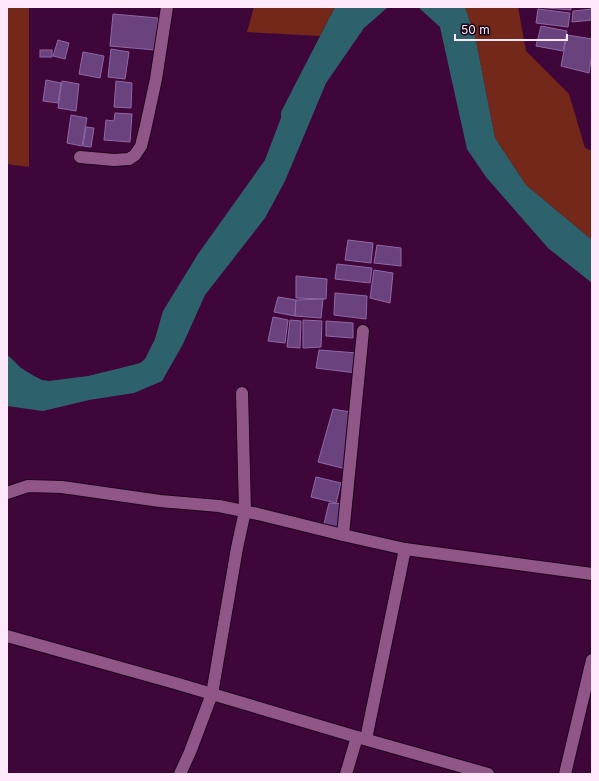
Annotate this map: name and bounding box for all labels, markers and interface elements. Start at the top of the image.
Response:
scale bar [455,16,567,42]
text: 50 m [461,22,490,37]

